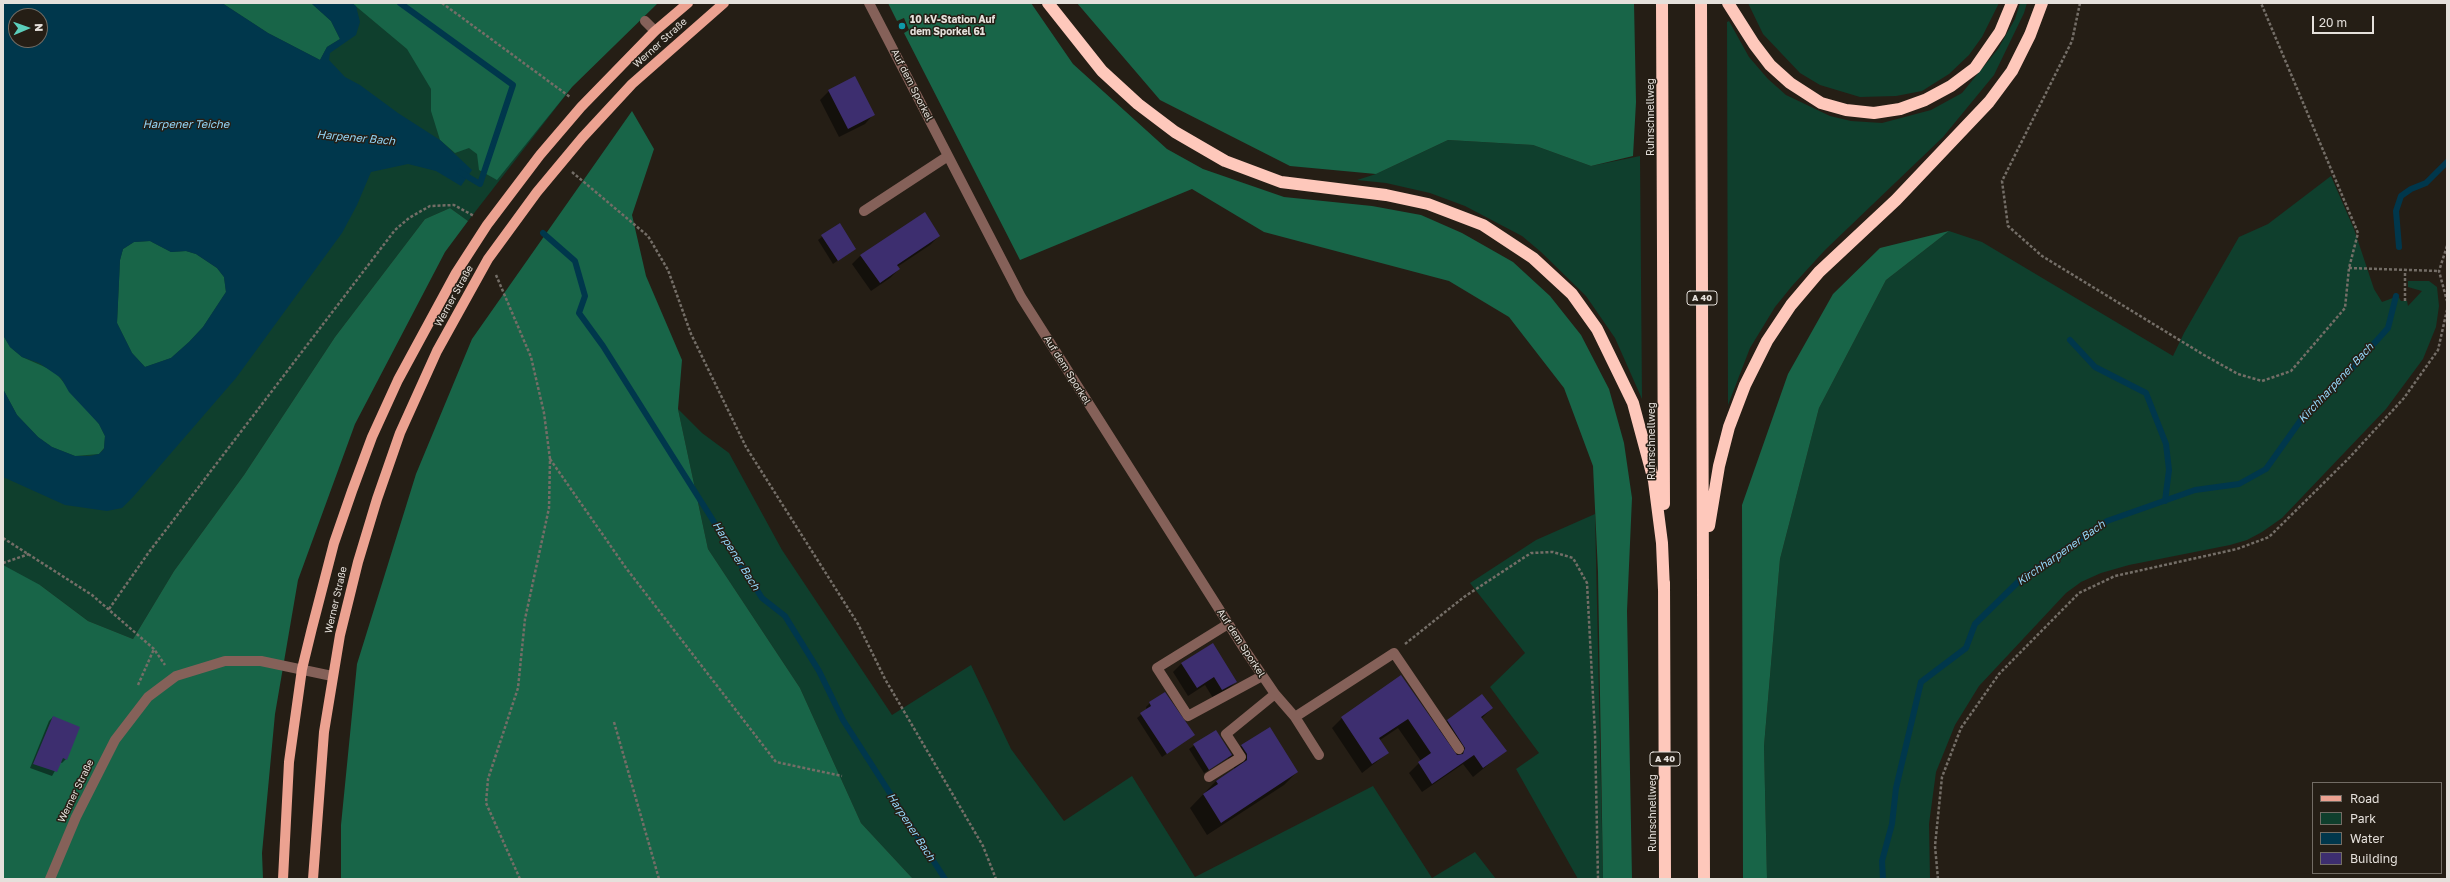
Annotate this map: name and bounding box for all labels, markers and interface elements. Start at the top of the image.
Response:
north arrow [8,8,48,48]
scale bar [2314,8,2376,34]
place label: 10 kV-Station Auf dem Sporkel 61 [910,14,995,38]
text: 20 m [2319,15,2347,30]
street label: Werner Straße [631,16,689,70]
marker: 10 kV-Station Auf dem Sporkel 61 [897,21,907,31]
text: N [33,23,46,32]
street label: Auf dem Sporkel [889,47,935,123]
street label: Ruhrschnellweg [1645,78,1657,156]
water label: Harpener Teiche [143,118,229,132]
water label: Harpener Bach [316,128,396,148]
street label: Werner Straße [432,263,476,329]
road number: A 40 [1687,291,1717,305]
street label: Auf dem Sporkel [1041,333,1093,407]
water label: Kirchharpener Bach [2296,340,2376,426]
street label: Ruhrschnellweg [1646,402,1658,480]
water label: Kirchharpener Bach [2014,518,2108,588]
water label: Harpener Bach [710,519,762,593]
street label: Werner Straße [322,565,350,635]
street label: Auf dem Sporkel [1214,607,1268,679]
road number: A 40 [1650,752,1680,766]
street label: Werner Straße [56,758,96,824]
street label: Ruhrschnellweg [1647,774,1659,852]
legend [2312,782,2442,874]
water label: Harpener Bach [884,790,938,864]
text: Road [2350,791,2379,806]
text: Park [2350,811,2376,826]
text: Water [2350,831,2384,846]
text: Building [2350,851,2398,866]

